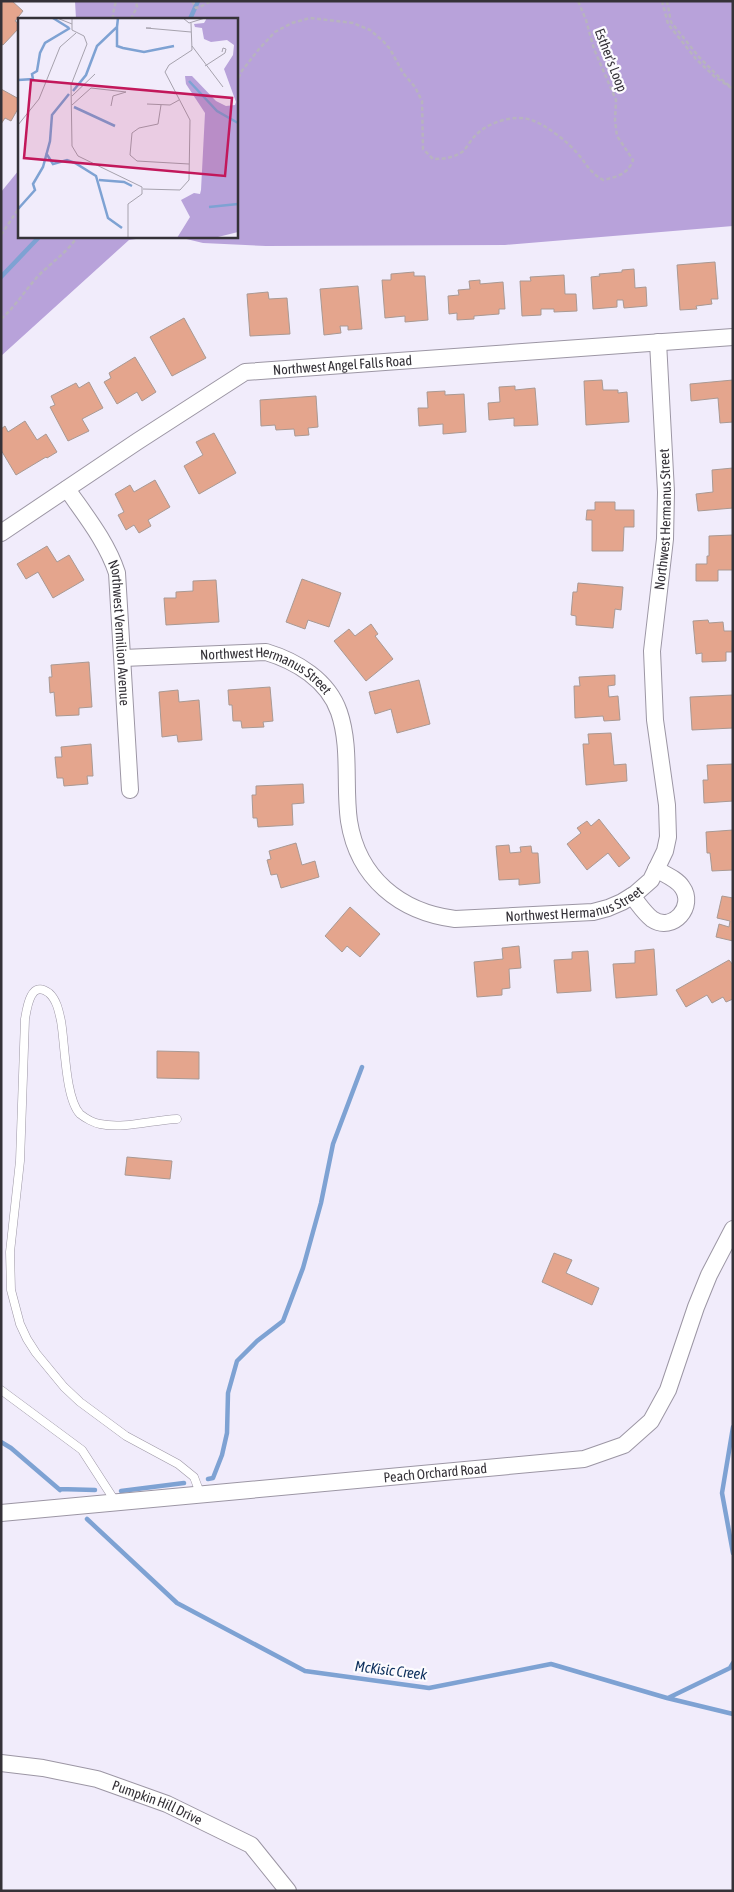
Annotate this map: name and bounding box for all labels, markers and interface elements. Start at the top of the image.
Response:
inset map [18,18,238,238]
street label: Esther's Loop [592,26,631,94]
street label: Northwest Angel Falls Road [272,352,413,378]
street label: Northwest Hermanus Street [651,448,674,591]
street label: Northwest Vermilion Avenue [105,557,133,706]
street label: Northwest Hermanus Street [200,644,335,697]
street label: Northwest Hermanus Street [505,883,646,924]
street label: Peach Orchard Road [383,1460,488,1486]
water label: McKisic Creek [354,1657,428,1683]
street label: Pumpkin Hill Drive [110,1777,205,1828]

